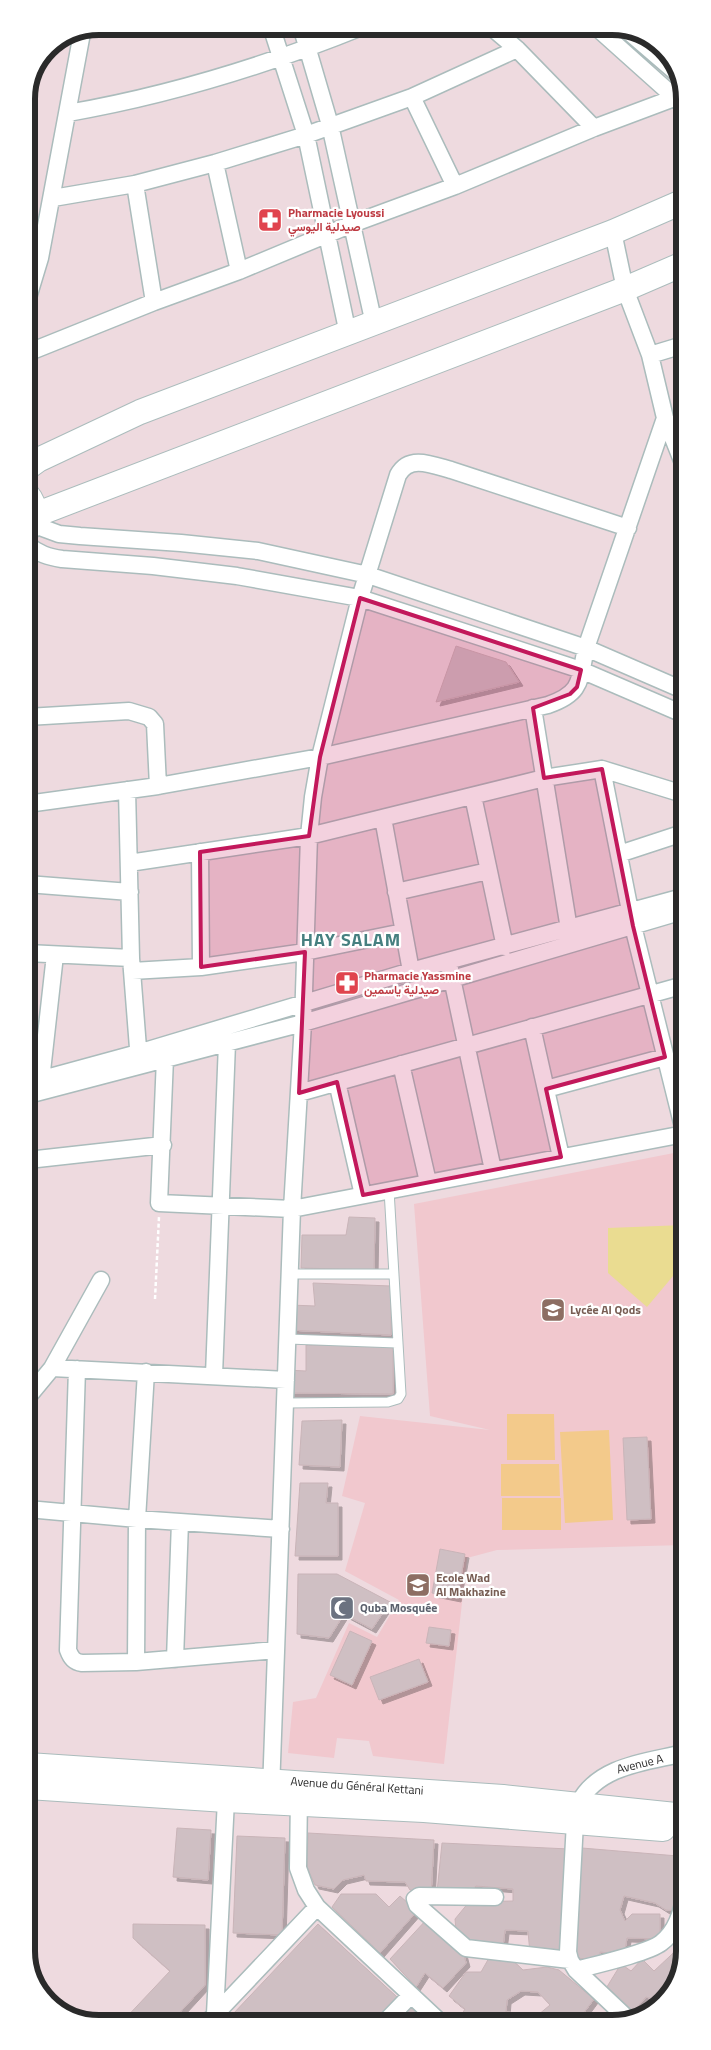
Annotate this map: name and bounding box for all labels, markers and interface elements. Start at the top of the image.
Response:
place label: Pharmacie Lyoussi صيدلية اليوسي [288,203,384,237]
pharmacy icon: Pharmacie Lyoussi صيدلية اليوسي [257,207,283,233]
district label: HAY SALAM [301,926,401,953]
place label: Pharmacie Yassmine صيدلية ياسمين [364,966,471,999]
pharmacy icon: Pharmacie Yassmine صيدلية ياسمين [334,970,360,996]
school or university icon: Lycée Al Qods [540,1297,566,1323]
place label: Lycée Al Qods [570,1300,641,1319]
place label: Ecole Wad Al Makhazine [436,1568,506,1601]
school or university icon: Ecole Wad Al Makhazine [405,1572,431,1598]
mosque icon: Quba Mosquée [329,1595,355,1621]
place label: Quba Mosquée [360,1598,437,1617]
street label: Avenue A [615,1749,665,1778]
street label: Avenue du Général Kettani [290,1771,424,1800]

